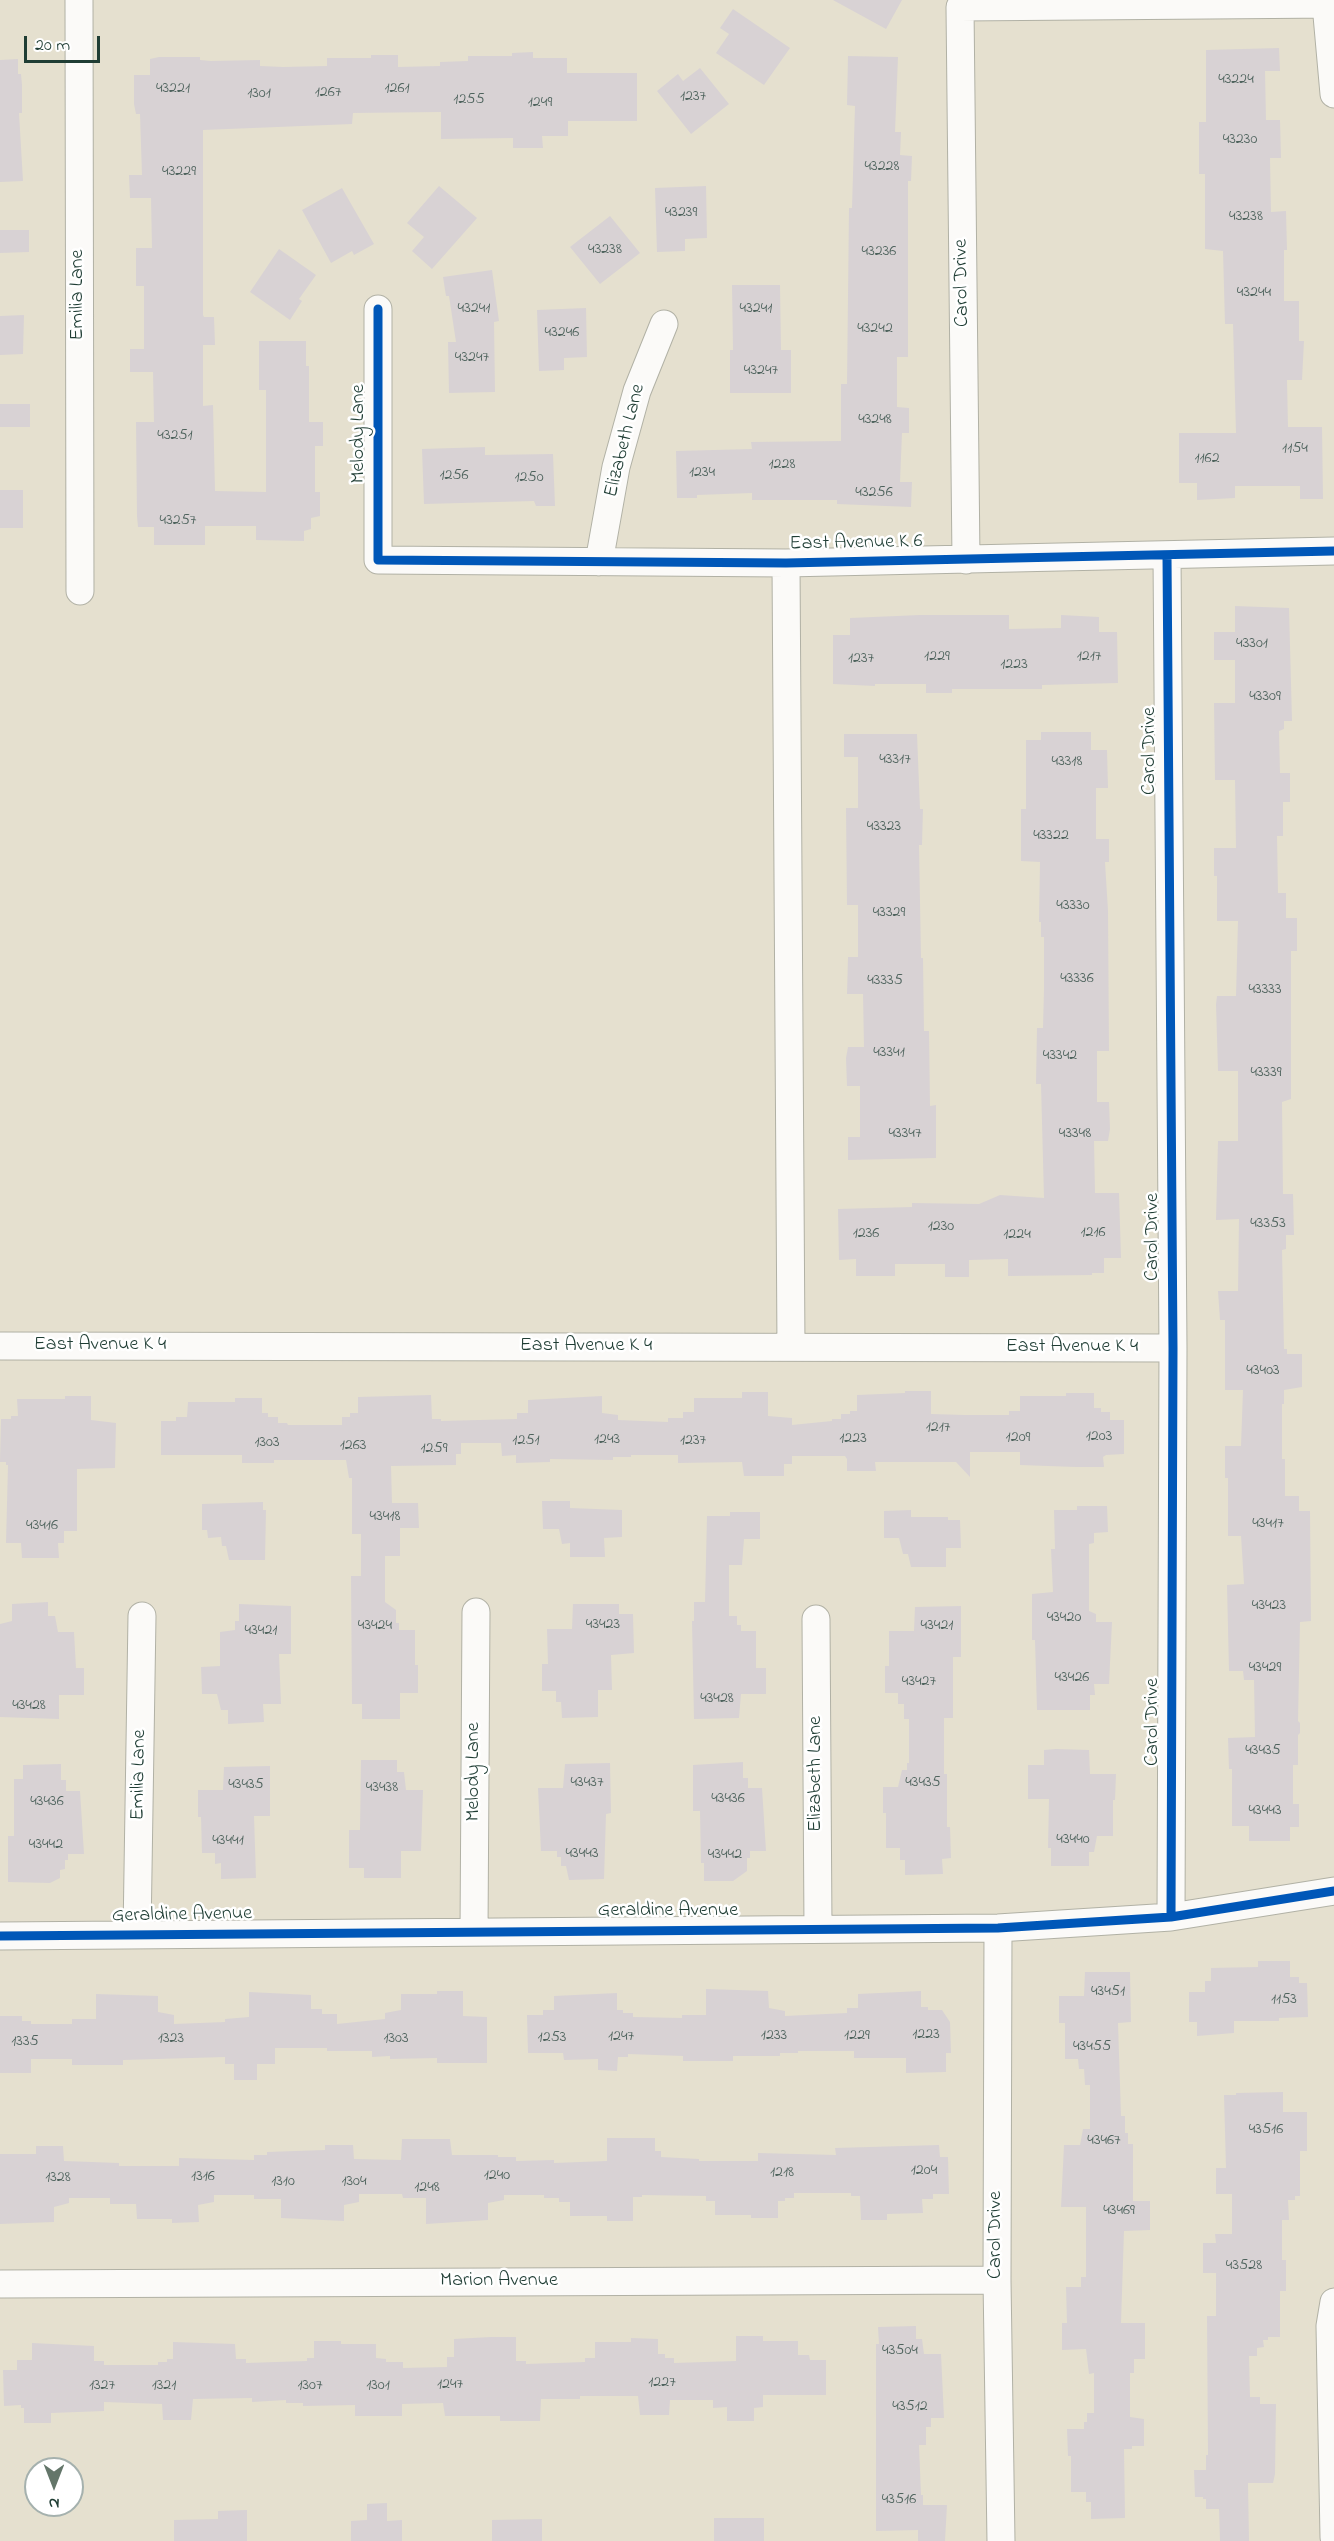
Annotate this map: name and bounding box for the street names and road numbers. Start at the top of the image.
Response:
street label: Carol Drive [950,239,976,327]
street label: Emilia Lane [67,249,91,341]
street label: Elizabeth Lane [600,382,652,500]
street label: Melody Lane [348,384,372,484]
street label: East Avenue K 6 [789,531,923,557]
street label: Carol Drive [1139,707,1163,795]
street label: Carol Drive [1142,1193,1166,1281]
street label: East Avenue K 4 [34,1334,166,1358]
street label: East Avenue K 4 [520,1335,652,1359]
street label: East Avenue K 4 [1006,1336,1138,1360]
street label: Carol Drive [1142,1678,1166,1766]
street label: Elizabeth Lane [805,1716,829,1832]
street label: Melody Lane [463,1722,487,1822]
street label: Emilia Lane [127,1729,153,1821]
street label: Geraldine Avenue [598,1900,738,1924]
street label: Geraldine Avenue [112,1903,252,1929]
street label: Carol Drive [985,2191,1009,2279]
street label: Marion Avenue [440,2270,558,2294]

